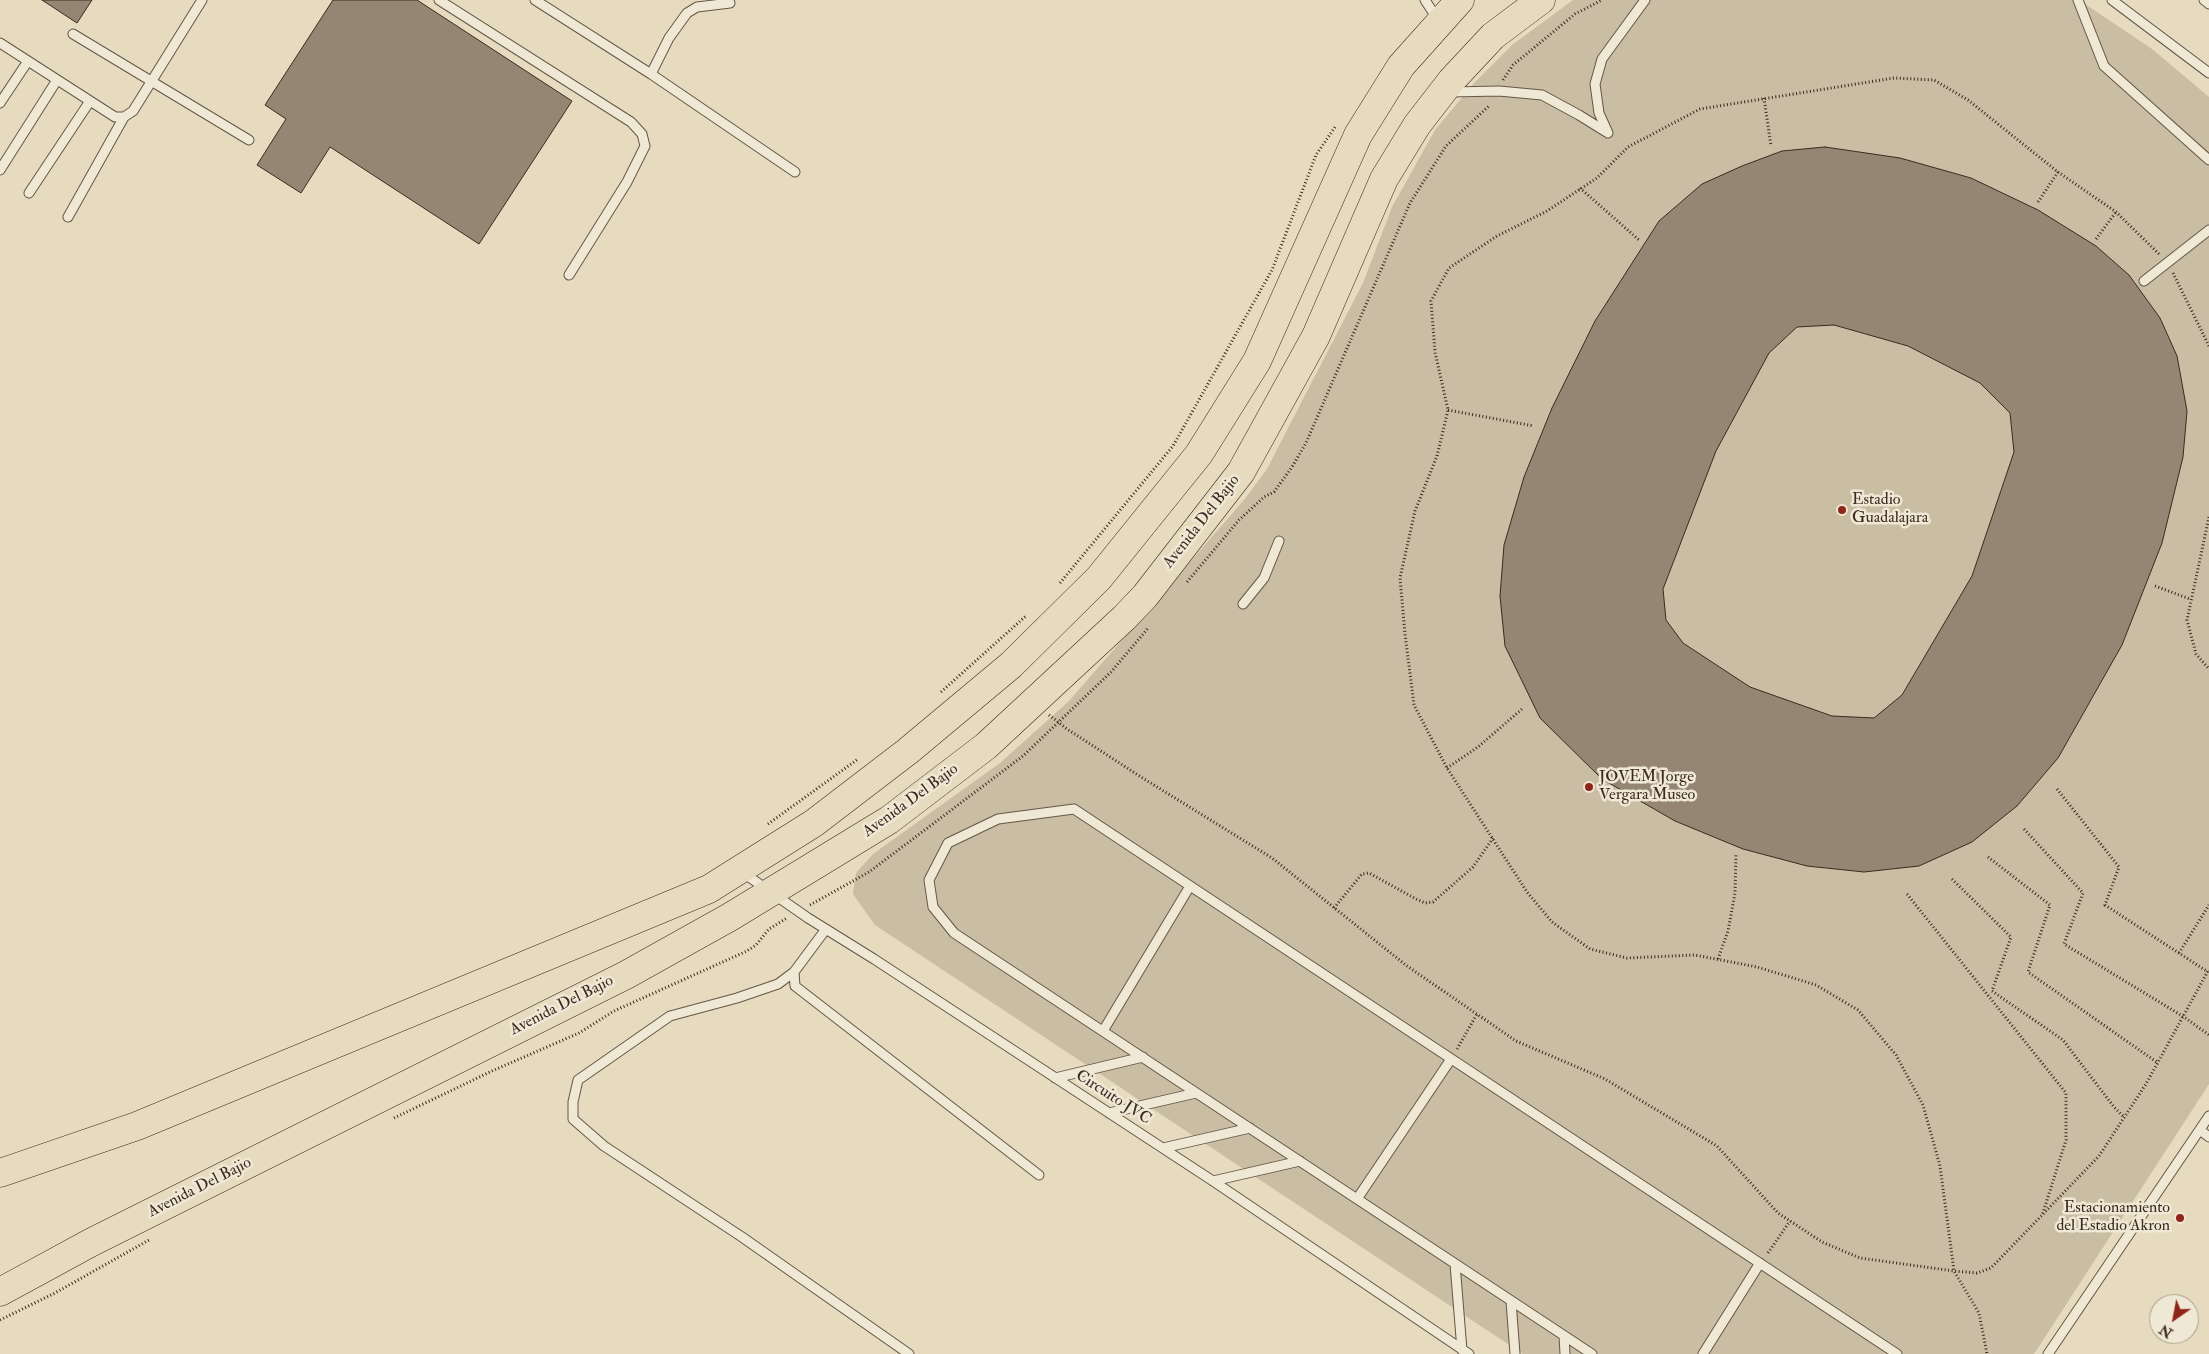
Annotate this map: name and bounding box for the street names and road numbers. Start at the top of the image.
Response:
street label: Avenida Del Bajio [1160,471,1244,573]
street label: Avenida Del Bajio [860,760,962,842]
street label: Avenida Del Bajio [507,972,617,1040]
street label: Circuito JVC [1072,1066,1154,1130]
street label: Avenida Del Bajio [145,1154,255,1222]

